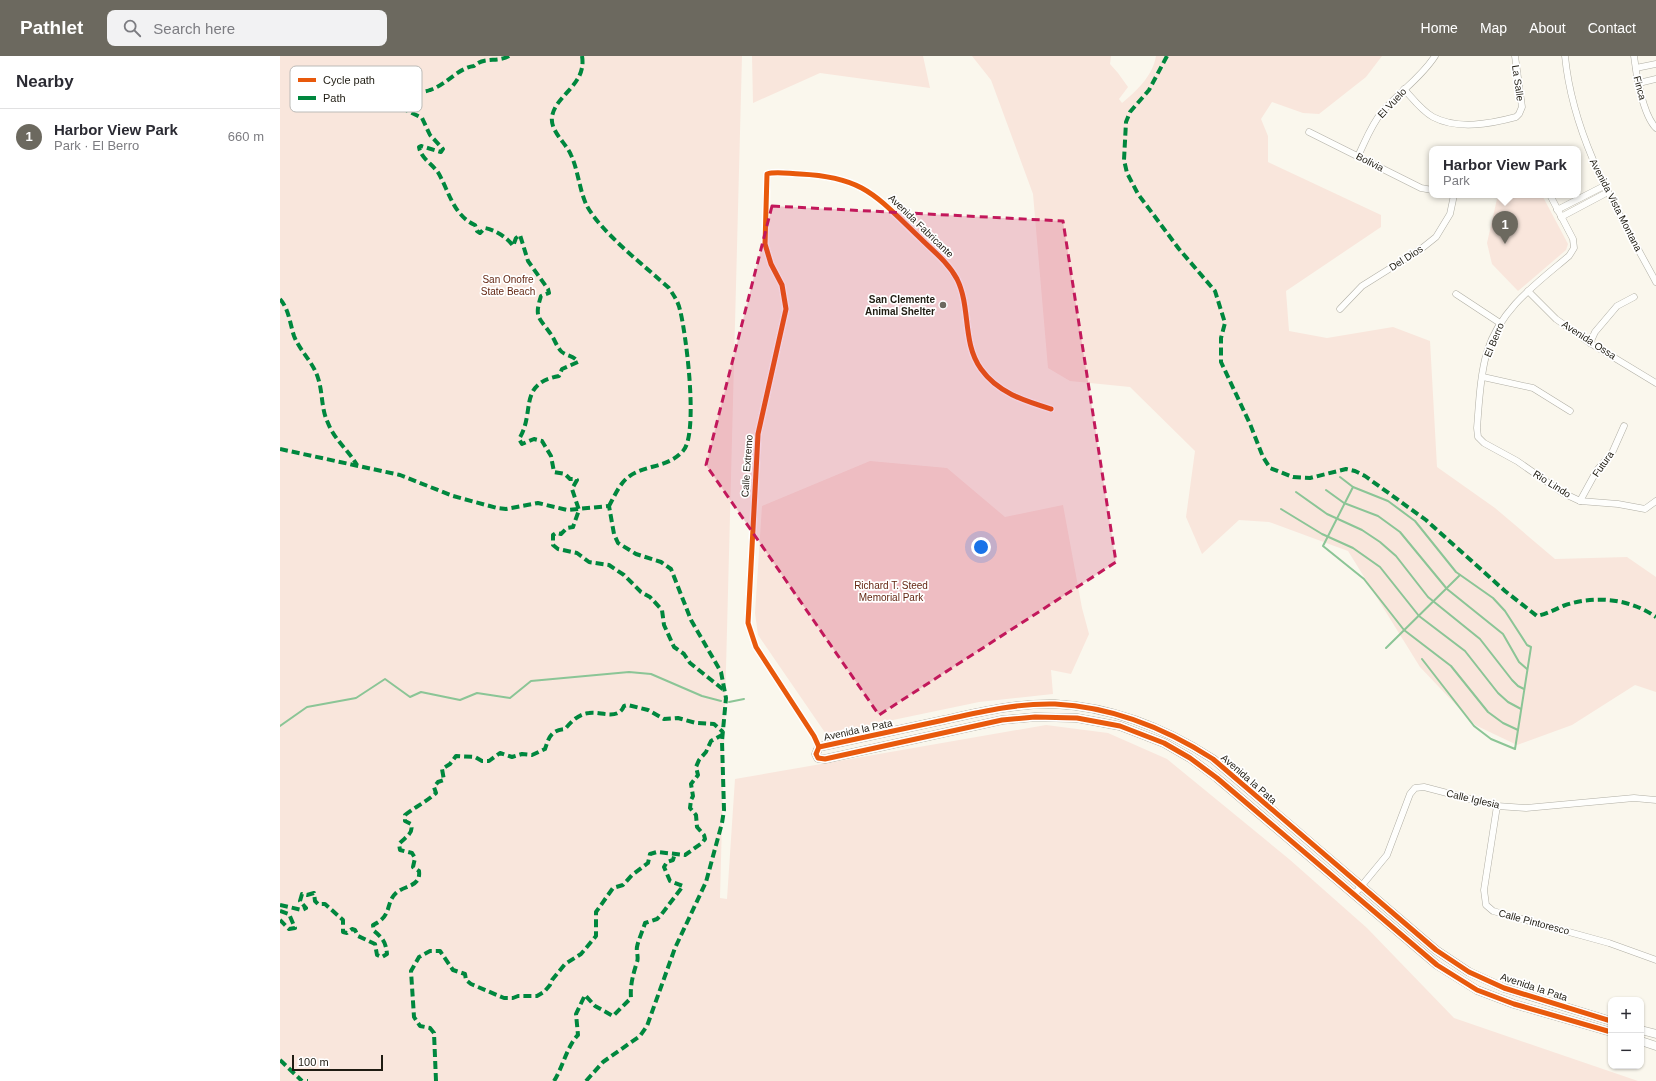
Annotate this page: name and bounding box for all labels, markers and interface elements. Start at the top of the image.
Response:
search box [107,10,387,46]
text: Pathlet [20,17,83,38]
icon: search [121,17,143,39]
text: Search here [153,20,235,37]
text: Home [1421,20,1458,36]
text: Map [1480,20,1507,36]
text: About [1529,20,1566,36]
text: Contact [1588,20,1636,36]
street label: La Salle [1510,64,1526,102]
legend [290,66,422,112]
text: Nearby [16,72,74,91]
text: Cycle path [323,74,375,86]
street label: Finca [1632,75,1649,102]
street label: El Vuelo [1375,85,1409,120]
text: Path [323,92,346,104]
text: Harbor View Park [54,121,178,138]
text: 1 [25,129,33,144]
text: 660 m [228,129,264,144]
text: Park · El Berro [54,138,139,153]
popup [1429,146,1581,198]
street label: Bolivia [1354,150,1386,174]
text: Harbor View Park [1443,156,1567,173]
street label: Avenida Vista Montana [1588,157,1644,254]
text: Park [1443,173,1470,188]
street label: Avenida Fabricante [886,192,956,260]
pin: 1 [1492,211,1518,244]
street label: Del Dios [1387,243,1425,273]
park label: San Onofre State Beach [481,274,535,297]
place label: San Clemente Animal Shelter [865,294,935,317]
marker: San Clemente Animal Shelter [938,300,948,310]
street label: Avenida Ossa [1560,318,1618,362]
street label: El Berro [1482,321,1506,359]
street label: Calle Extremo [739,434,755,498]
street label: Futura [1590,449,1616,479]
street label: Rio Lindo [1531,468,1573,500]
your location [971,537,991,557]
park label: Richard T. Steed Memorial Park [854,580,928,603]
street label: Avenida la Pata [823,717,894,743]
street label: Avenida la Pata [1219,752,1279,806]
street label: Calle Iglesia [1445,788,1501,811]
street label: Calle Pintoresco [1497,907,1571,937]
street label: Avenida la Pata [1499,971,1569,1003]
map controls [1608,997,1644,1069]
button: + [1608,997,1644,1033]
button: − [1608,1033,1644,1069]
scale bar [292,1053,383,1072]
text: 100 m [298,1056,329,1068]

